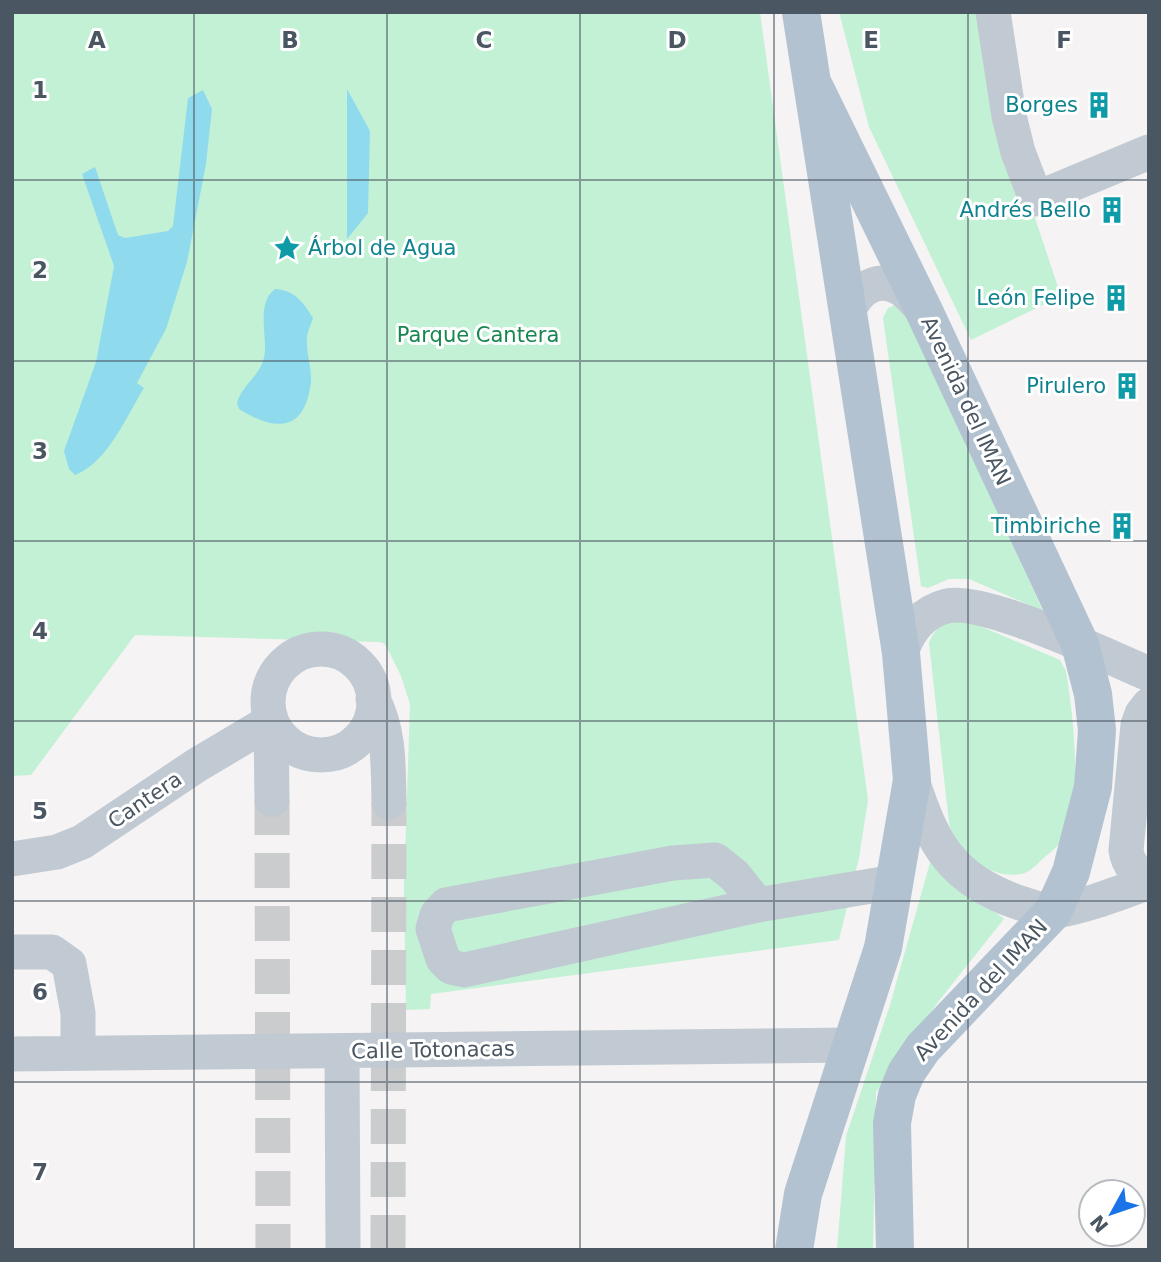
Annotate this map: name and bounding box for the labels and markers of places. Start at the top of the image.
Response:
building icon: Borges [1084,90,1114,120]
place label: Borges [1005,93,1078,117]
building icon: Andrés Bello [1097,195,1127,225]
place label: Andrés Bello [959,198,1091,222]
place icon: Árbol de Agua [272,233,302,263]
place label: Árbol de Agua [308,235,457,260]
building icon: León Felipe [1101,283,1131,313]
place label: León Felipe [976,286,1095,310]
building icon: Pirulero [1112,371,1142,401]
place label: Pirulero [1026,374,1106,398]
building icon: Timbiriche [1107,511,1137,541]
place label: Timbiriche [990,514,1101,538]

